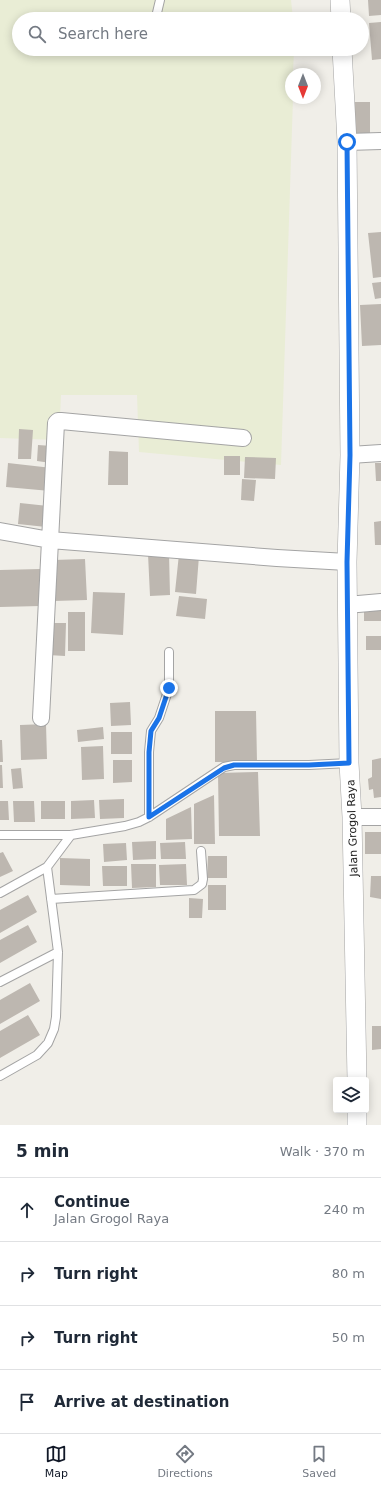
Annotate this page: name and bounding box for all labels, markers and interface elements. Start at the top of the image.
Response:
search box [12,12,369,56]
icon: search [26,23,48,45]
text: Search here [58,25,148,43]
north arrow [285,68,321,104]
route start [338,133,356,151]
route end [160,679,178,697]
street label: Jalan Grogol Raya [344,779,361,878]
map controls [333,1077,369,1113]
button: layers [333,1077,369,1113]
text: 5 min [16,1141,69,1161]
text: Walk · 370 m [280,1144,365,1159]
text: Continue [54,1193,130,1211]
icon: ahead [16,1199,38,1221]
text: 240 m [323,1202,365,1217]
text: Jalan Grogol Raya [54,1211,169,1226]
icon: right [16,1263,38,1285]
text: Turn right [54,1265,138,1283]
text: 80 m [332,1266,365,1281]
icon: right [16,1327,38,1349]
text: Turn right [54,1329,138,1347]
text: 50 m [332,1330,365,1345]
icon: arrive [16,1391,38,1413]
text: Arrive at destination [54,1393,229,1411]
tab: Map [45,1443,68,1480]
tab: Directions [157,1443,213,1480]
tab: Saved [302,1443,336,1480]

